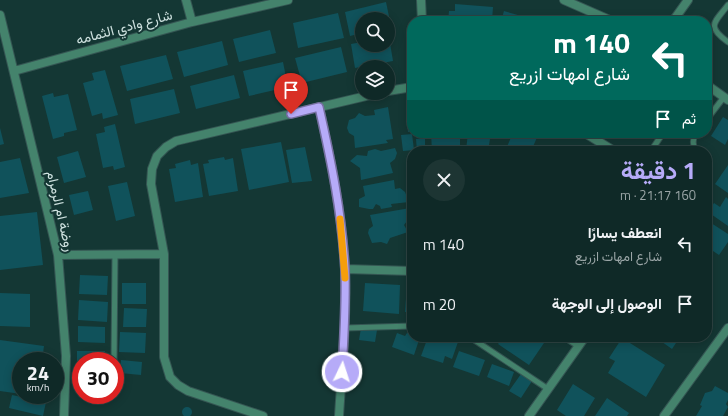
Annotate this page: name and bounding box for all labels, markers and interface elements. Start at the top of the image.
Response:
street label: شارع وادي الثمامه [73,4,175,51]
map controls [355,12,395,100]
button: search [355,12,395,52]
text: 140 m [553,21,630,64]
icon: left [644,32,696,84]
button: layers [355,60,395,100]
text: شارع امهات ازريع [509,60,630,87]
pin [274,73,308,114]
icon: arrive [280,79,302,101]
text: ثم [682,107,696,130]
icon: arrive [652,108,674,130]
text: 1 دقيقة [621,152,696,188]
button: close [423,159,465,201]
street label: روضة ام الرمرام [42,168,81,254]
text: 160 m · 21:17 [620,185,696,205]
text: انعطف يسارًا [588,221,662,244]
text: 140 m [423,233,464,256]
icon: left [674,233,696,255]
text: شارع امهات ازريع [575,246,662,266]
text: الوصول إلى الوجهة [552,292,662,315]
text: 20 m [423,293,456,316]
icon: arrive [674,293,696,315]
position arrow [321,351,363,393]
speed limit sign: 30 [72,352,124,404]
text: 24 [27,357,49,388]
text: km/h [27,380,49,395]

